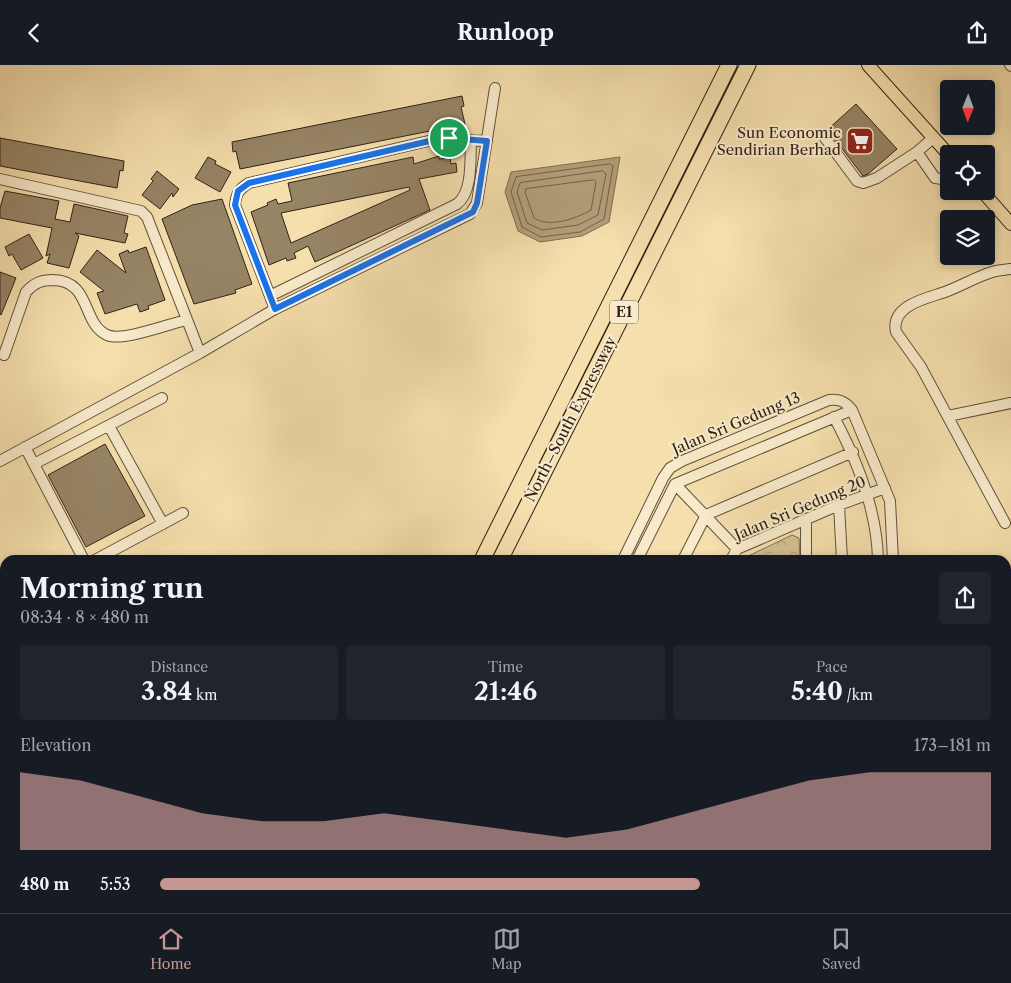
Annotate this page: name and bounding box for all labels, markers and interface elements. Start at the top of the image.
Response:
icon: back [20,19,48,47]
text: Runloop [457,19,554,46]
icon: share [963,19,991,47]
north arrow [940,80,995,135]
map controls [940,80,995,265]
pin [428,117,470,159]
place label: Sun Economic Sendirian Berhad [717,123,841,159]
icon: arrive [435,124,463,152]
supermarket icon: Sun Economic Sendirian Berhad [845,126,875,156]
button: locate [940,145,995,200]
button: layers [940,210,995,265]
road number: E1 [610,301,638,323]
street label: North–South Expressway [520,333,620,505]
street label: Jalan Sri Gedung 13 [667,387,803,459]
street label: Jalan Sri Gedung 20 [730,472,869,545]
text: Morning run [20,571,204,605]
button: share [939,572,991,624]
text: 08:34 · 8 × 480 m [20,607,149,627]
text: Distance [150,658,208,676]
text: Time [488,658,523,676]
text: Pace [816,658,848,676]
text: 3.84 [141,676,192,707]
text: 21:46 [474,676,537,707]
text: 5:40 [791,676,843,707]
text: km [192,686,217,704]
text: /km [843,686,873,704]
text: Elevation [20,735,91,755]
text: 173–181 m [914,735,991,755]
text: 480 m [20,874,69,894]
text: 5:53 [100,874,131,894]
tab: Home [150,925,191,973]
tab: Map [492,925,522,973]
tab: Saved [822,925,861,973]

